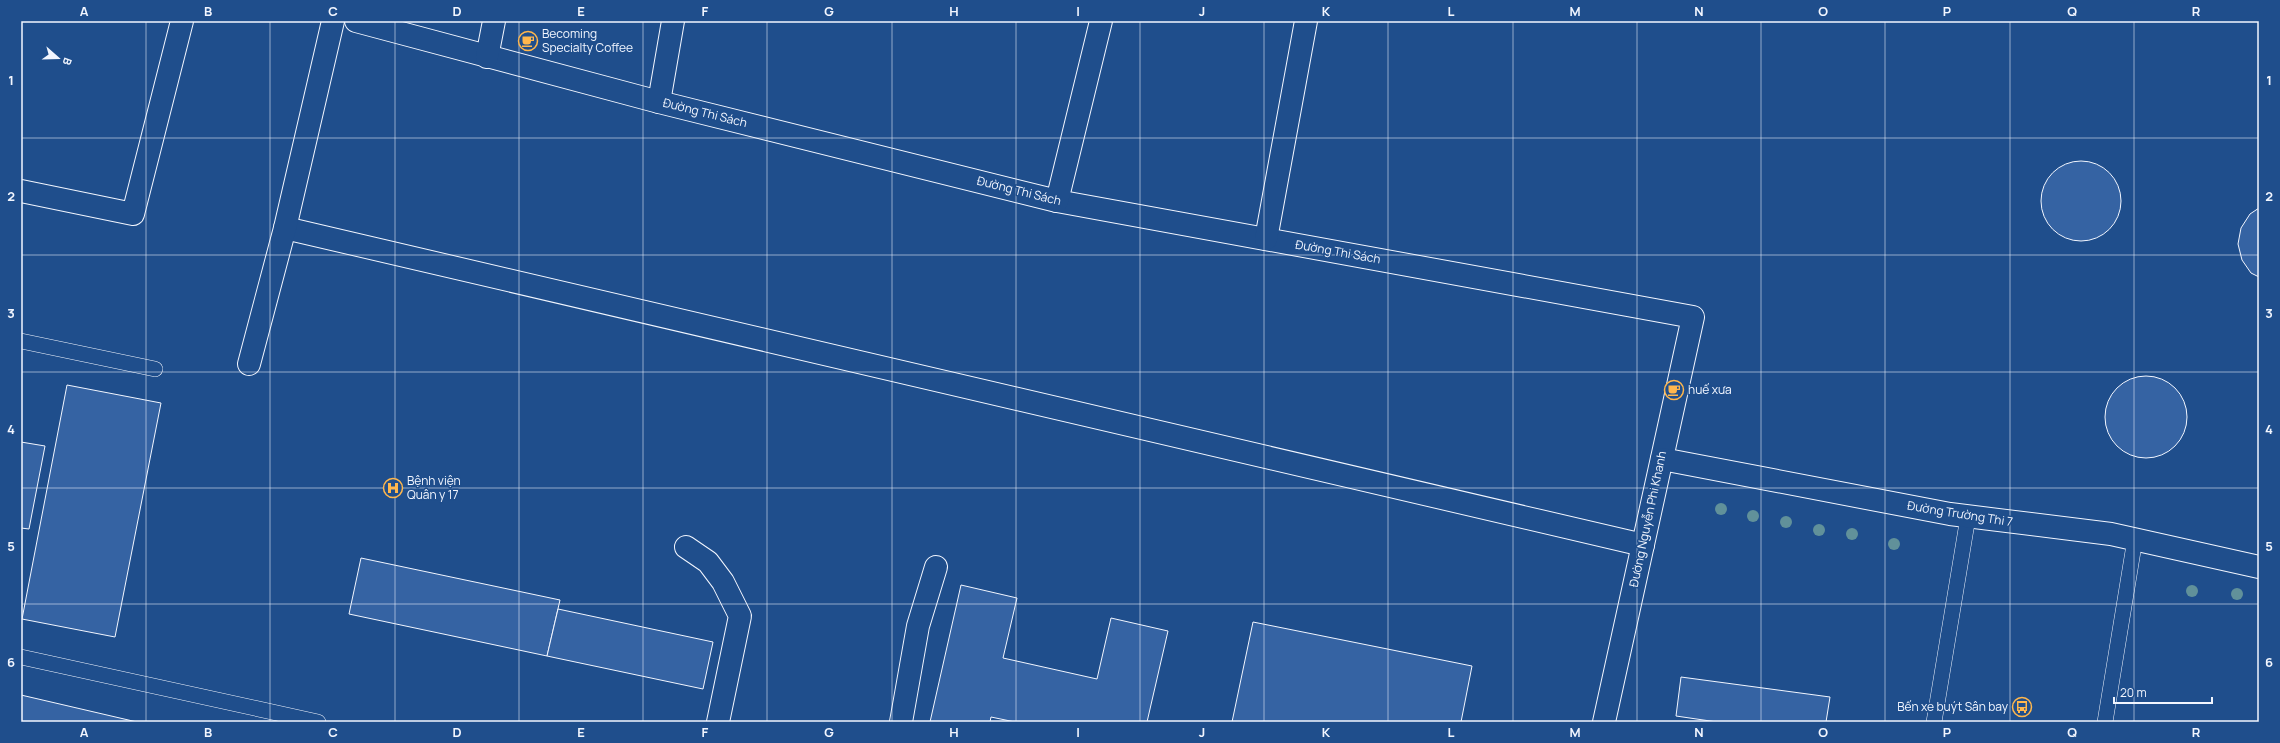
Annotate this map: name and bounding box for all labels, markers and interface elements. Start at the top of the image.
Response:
text: A [80,2,89,20]
text: B [204,2,212,20]
text: C [328,2,338,20]
text: D [452,2,462,20]
text: E [577,2,585,20]
text: F [702,2,709,20]
text: G [824,2,834,20]
text: H [949,2,959,20]
text: I [1076,2,1080,20]
text: J [1199,2,1205,20]
text: K [1322,2,1331,20]
text: L [1448,2,1455,20]
text: M [1569,2,1581,20]
text: N [1694,2,1704,20]
text: O [1818,2,1828,20]
text: P [1943,2,1951,20]
text: Q [2067,2,2077,20]
text: R [2192,2,2201,20]
place label: Becoming Specialty Coffee [542,25,633,56]
cafe icon: Becoming Specialty Coffee [517,30,539,52]
north arrow [38,38,78,78]
text: B [60,56,76,67]
text: 1 [8,71,14,89]
text: 1 [2266,71,2272,89]
street label: Đường Thi Sách [661,94,749,131]
street label: Đường Thi Sách [975,172,1063,209]
text: 2 [7,187,15,205]
text: 2 [2265,187,2273,205]
street label: Đường Thi Sách [1294,236,1382,267]
text: 3 [7,304,15,322]
text: 3 [2265,304,2273,322]
cafe icon: huế xưa [1663,379,1685,401]
place label: huế xưa [1688,381,1732,398]
text: 4 [7,420,15,438]
text: 4 [2265,420,2273,438]
street label: Đường Nguyễn Phi Khanh [1625,449,1670,588]
place label: Bệnh viện Quân y 17 [407,472,461,503]
hospital icon: Bệnh viện Quân y 17 [382,477,404,499]
street label: Đường Trường Thi 7 [1906,497,2014,530]
text: 5 [7,537,15,555]
text: 5 [2265,537,2273,555]
text: 6 [7,653,15,671]
text: 6 [2265,653,2273,671]
scale bar [2114,679,2212,705]
text: 20 m [2120,684,2147,701]
bus stop icon: Bến xe buýt Sân bay [2011,696,2033,718]
place label: Bến xe buýt Sân bay [1897,698,2009,715]
text: A [80,723,89,741]
text: B [204,723,212,741]
text: C [328,723,338,741]
text: D [452,723,462,741]
text: E [577,723,585,741]
text: F [702,723,709,741]
text: G [824,723,834,741]
text: H [949,723,959,741]
text: I [1076,723,1080,741]
text: J [1199,723,1205,741]
text: K [1322,723,1331,741]
text: L [1448,723,1455,741]
text: M [1569,723,1581,741]
text: N [1694,723,1704,741]
text: O [1818,723,1828,741]
text: P [1943,723,1951,741]
text: Q [2067,723,2077,741]
text: R [2192,723,2201,741]

